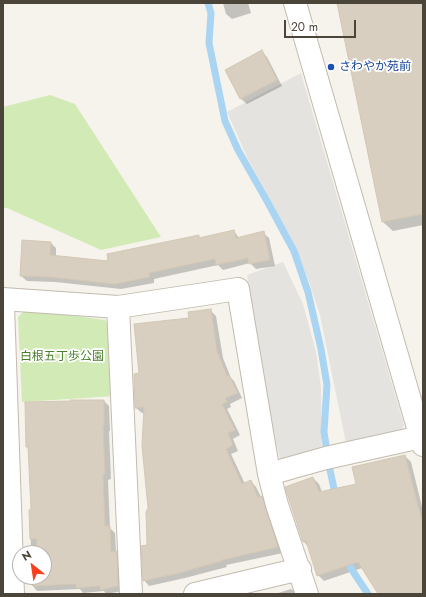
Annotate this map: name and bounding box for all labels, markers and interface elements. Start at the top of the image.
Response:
scale bar [286,12,358,38]
text: 20 m [291,18,318,36]
place label: さわやか苑前 [339,60,411,74]
marker: さわやか苑前 [326,62,336,72]
park label: 白根五丁歩公園 [20,350,104,364]
north arrow [12,545,52,585]
text: N [19,546,34,565]

